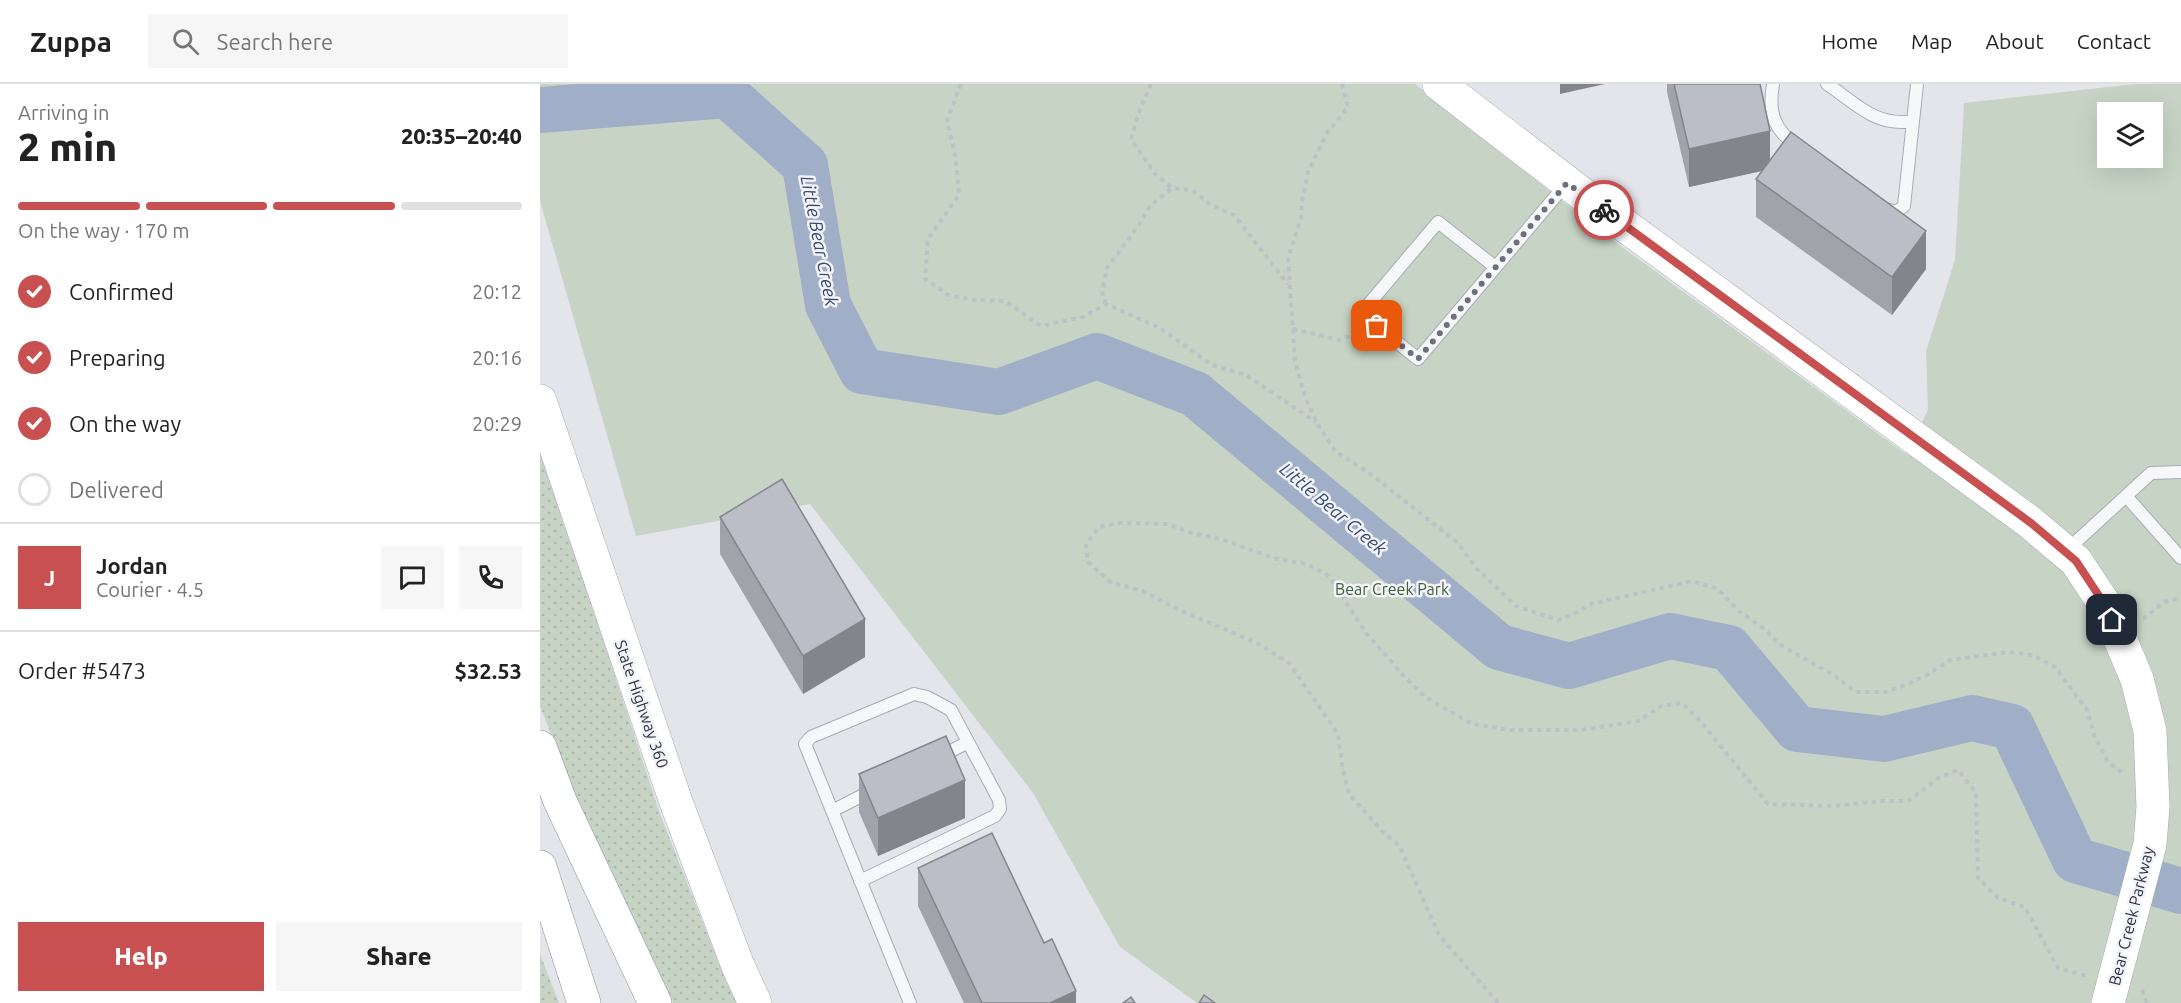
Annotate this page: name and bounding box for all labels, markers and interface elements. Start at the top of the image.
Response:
search box [148,14,568,68]
icon: search [169,25,202,58]
text: Zuppa [30,26,112,57]
text: Search here [217,29,333,54]
text: Home [1821,29,1878,53]
text: Map [1911,29,1952,53]
text: About [1985,29,2044,53]
text: Contact [2077,29,2151,53]
text: Arriving in [18,101,109,124]
map controls [2097,102,2163,168]
button: layers [2097,102,2163,168]
text: 20:35–20:40 [401,123,522,148]
text: 2 min [18,125,117,168]
water label: Little Bear Creek [798,174,843,308]
courier [1574,180,1634,240]
icon: bike [1588,194,1621,227]
text: On the way · 170 m [18,219,190,242]
icon: check [18,275,51,308]
text: Confirmed [69,279,174,304]
text: 20:12 [472,280,522,303]
pin [1351,300,1402,351]
icon: bag [1360,309,1393,342]
icon: check [18,341,51,374]
text: Preparing [69,345,166,370]
text: 20:16 [472,346,522,369]
icon: check [18,407,51,440]
text: On the way [69,411,181,436]
text: 20:29 [472,412,522,435]
water label: Little Bear Creek [1277,458,1391,559]
text: Delivered [69,477,164,502]
button: chat [381,546,444,609]
button: phone [459,546,522,609]
text: Jordan [96,553,168,578]
text: J [44,565,55,590]
text: Courier · 4.5 [96,578,204,601]
park label: Bear Creek Park [1335,580,1449,598]
pin [2086,594,2137,645]
icon: home [2095,603,2128,636]
street label: State Highway 360 [612,638,672,770]
text: Order #5473 [18,658,146,683]
text: $32.53 [455,658,522,683]
street label: Bear Creek Parkway [2105,844,2157,987]
button: Help [18,922,264,991]
button: Share [276,922,522,991]

